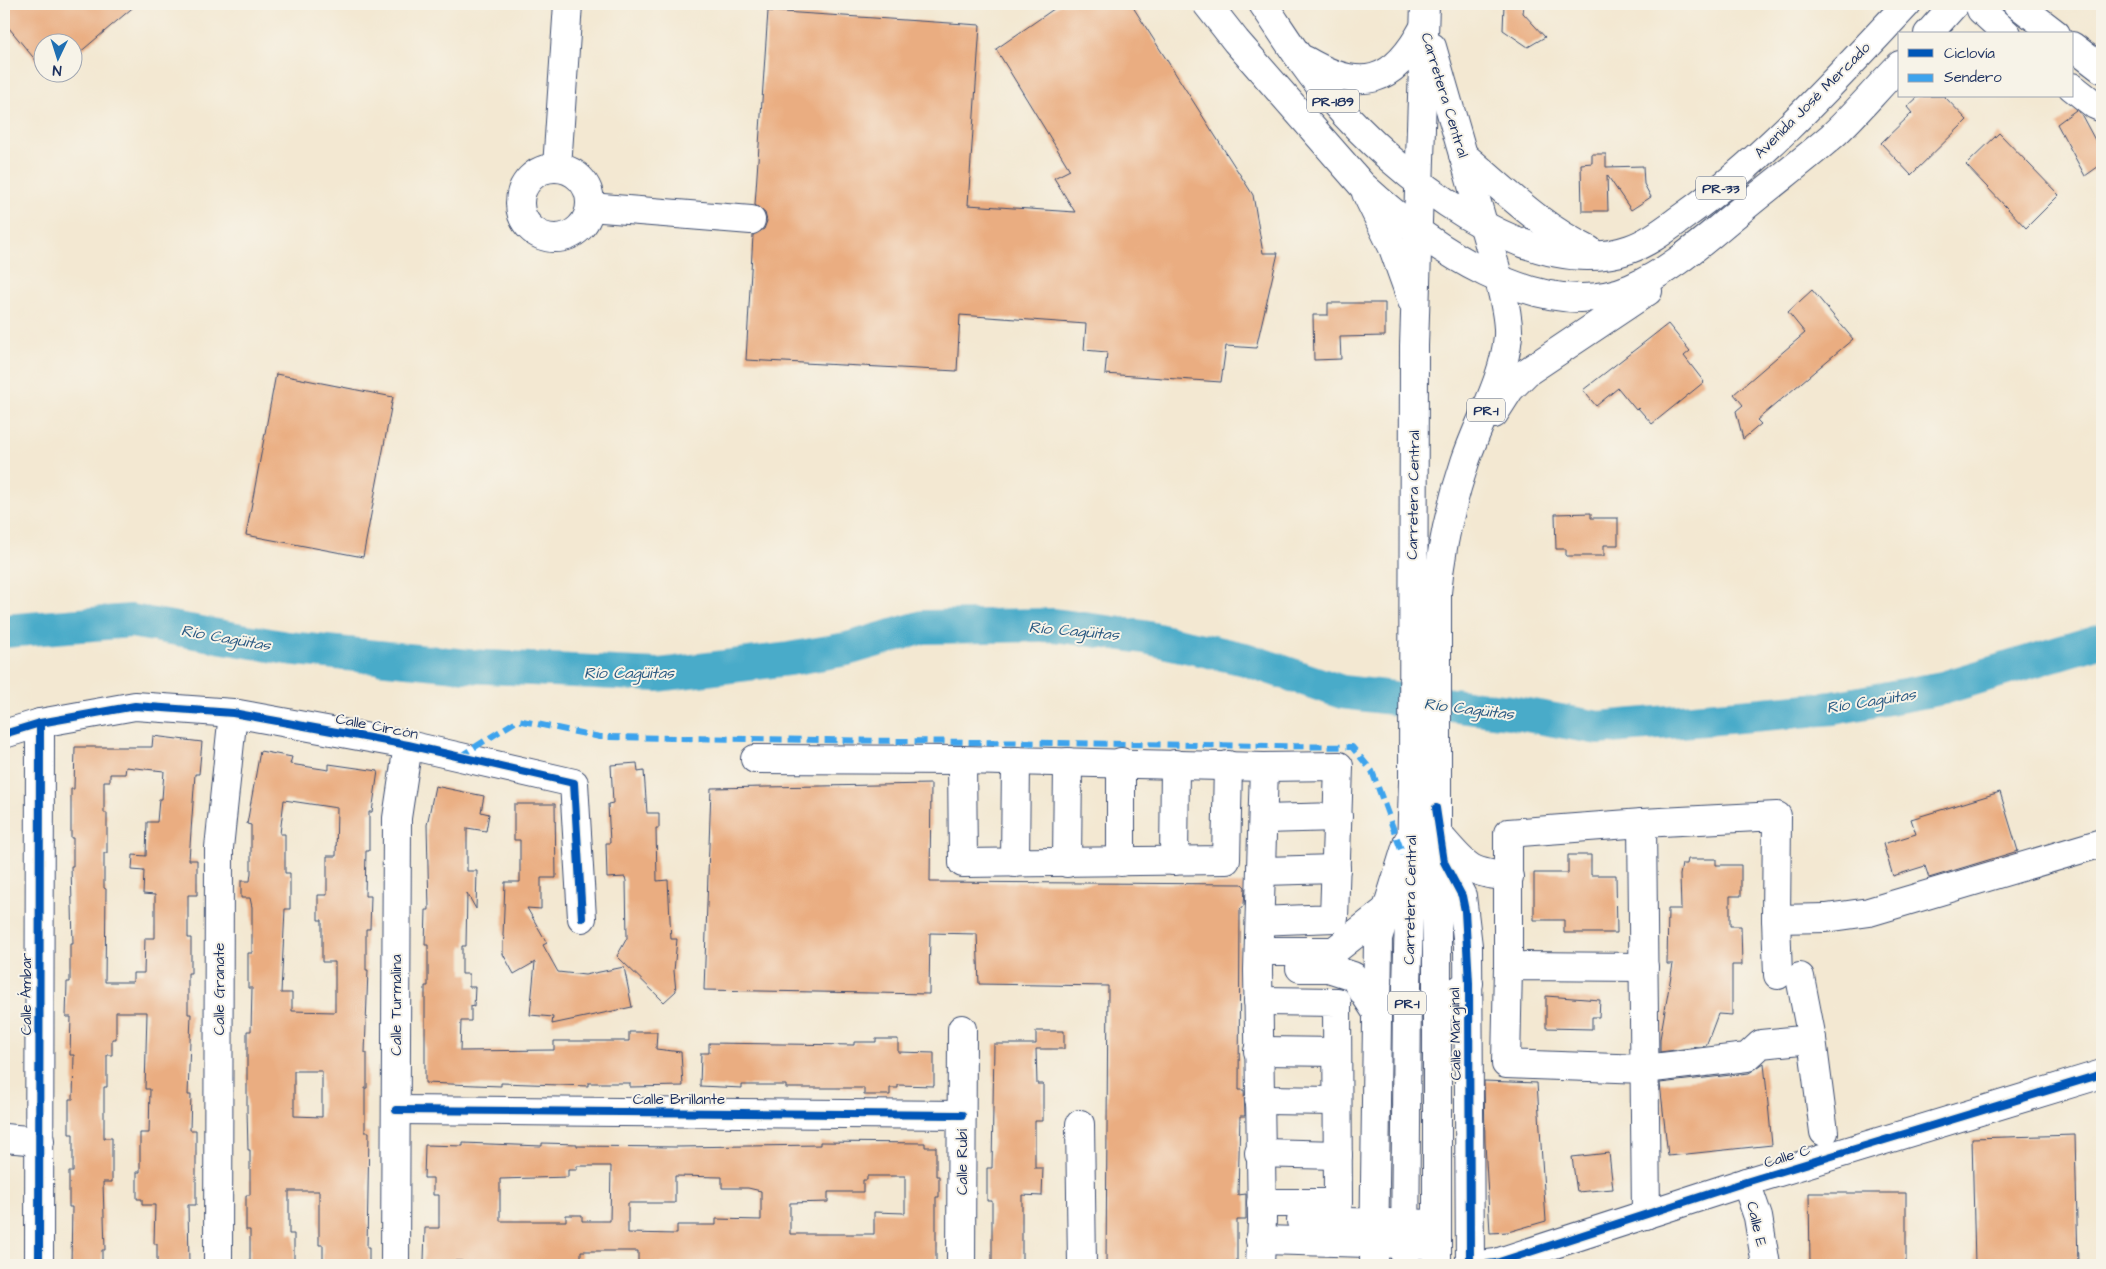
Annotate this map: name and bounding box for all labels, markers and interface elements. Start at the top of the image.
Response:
street label: Carretera Central [1416,30,1474,160]
north arrow [32,32,82,82]
legend [1898,32,2074,98]
street label: Avenida José Mercado [1750,37,1876,163]
text: Ciclovía [1944,43,1995,64]
text: N [52,60,62,80]
text: Sendero [1944,67,2002,88]
road number: PR-189 [1307,90,1359,112]
road number: PR-33 [1696,177,1746,200]
road number: PR-1 [1467,398,1505,422]
street label: Carretera Central [1402,430,1425,560]
water label: Río Cagüitas [1028,616,1121,647]
water label: Río Cagüitas [179,619,273,658]
water label: Río Cagüitas [584,662,675,685]
water label: Río Cagüitas [1825,683,1919,720]
water label: Río Cagüitas [1423,693,1516,727]
street label: Calle Circón [334,708,420,745]
street label: Carretera Central [1399,835,1422,965]
street label: Calle Granate [209,943,230,1035]
street label: Calle Ámbar [16,953,37,1035]
street label: Calle Turmalina [386,954,407,1056]
street label: Calle Marginal [1444,987,1468,1081]
road number: PR-1 [1388,991,1426,1014]
street label: Calle Brillante [633,1089,725,1110]
street label: Calle Rubí [952,1128,973,1195]
street label: Calle C [1761,1139,1813,1173]
street label: Calle E [1741,1199,1772,1249]

